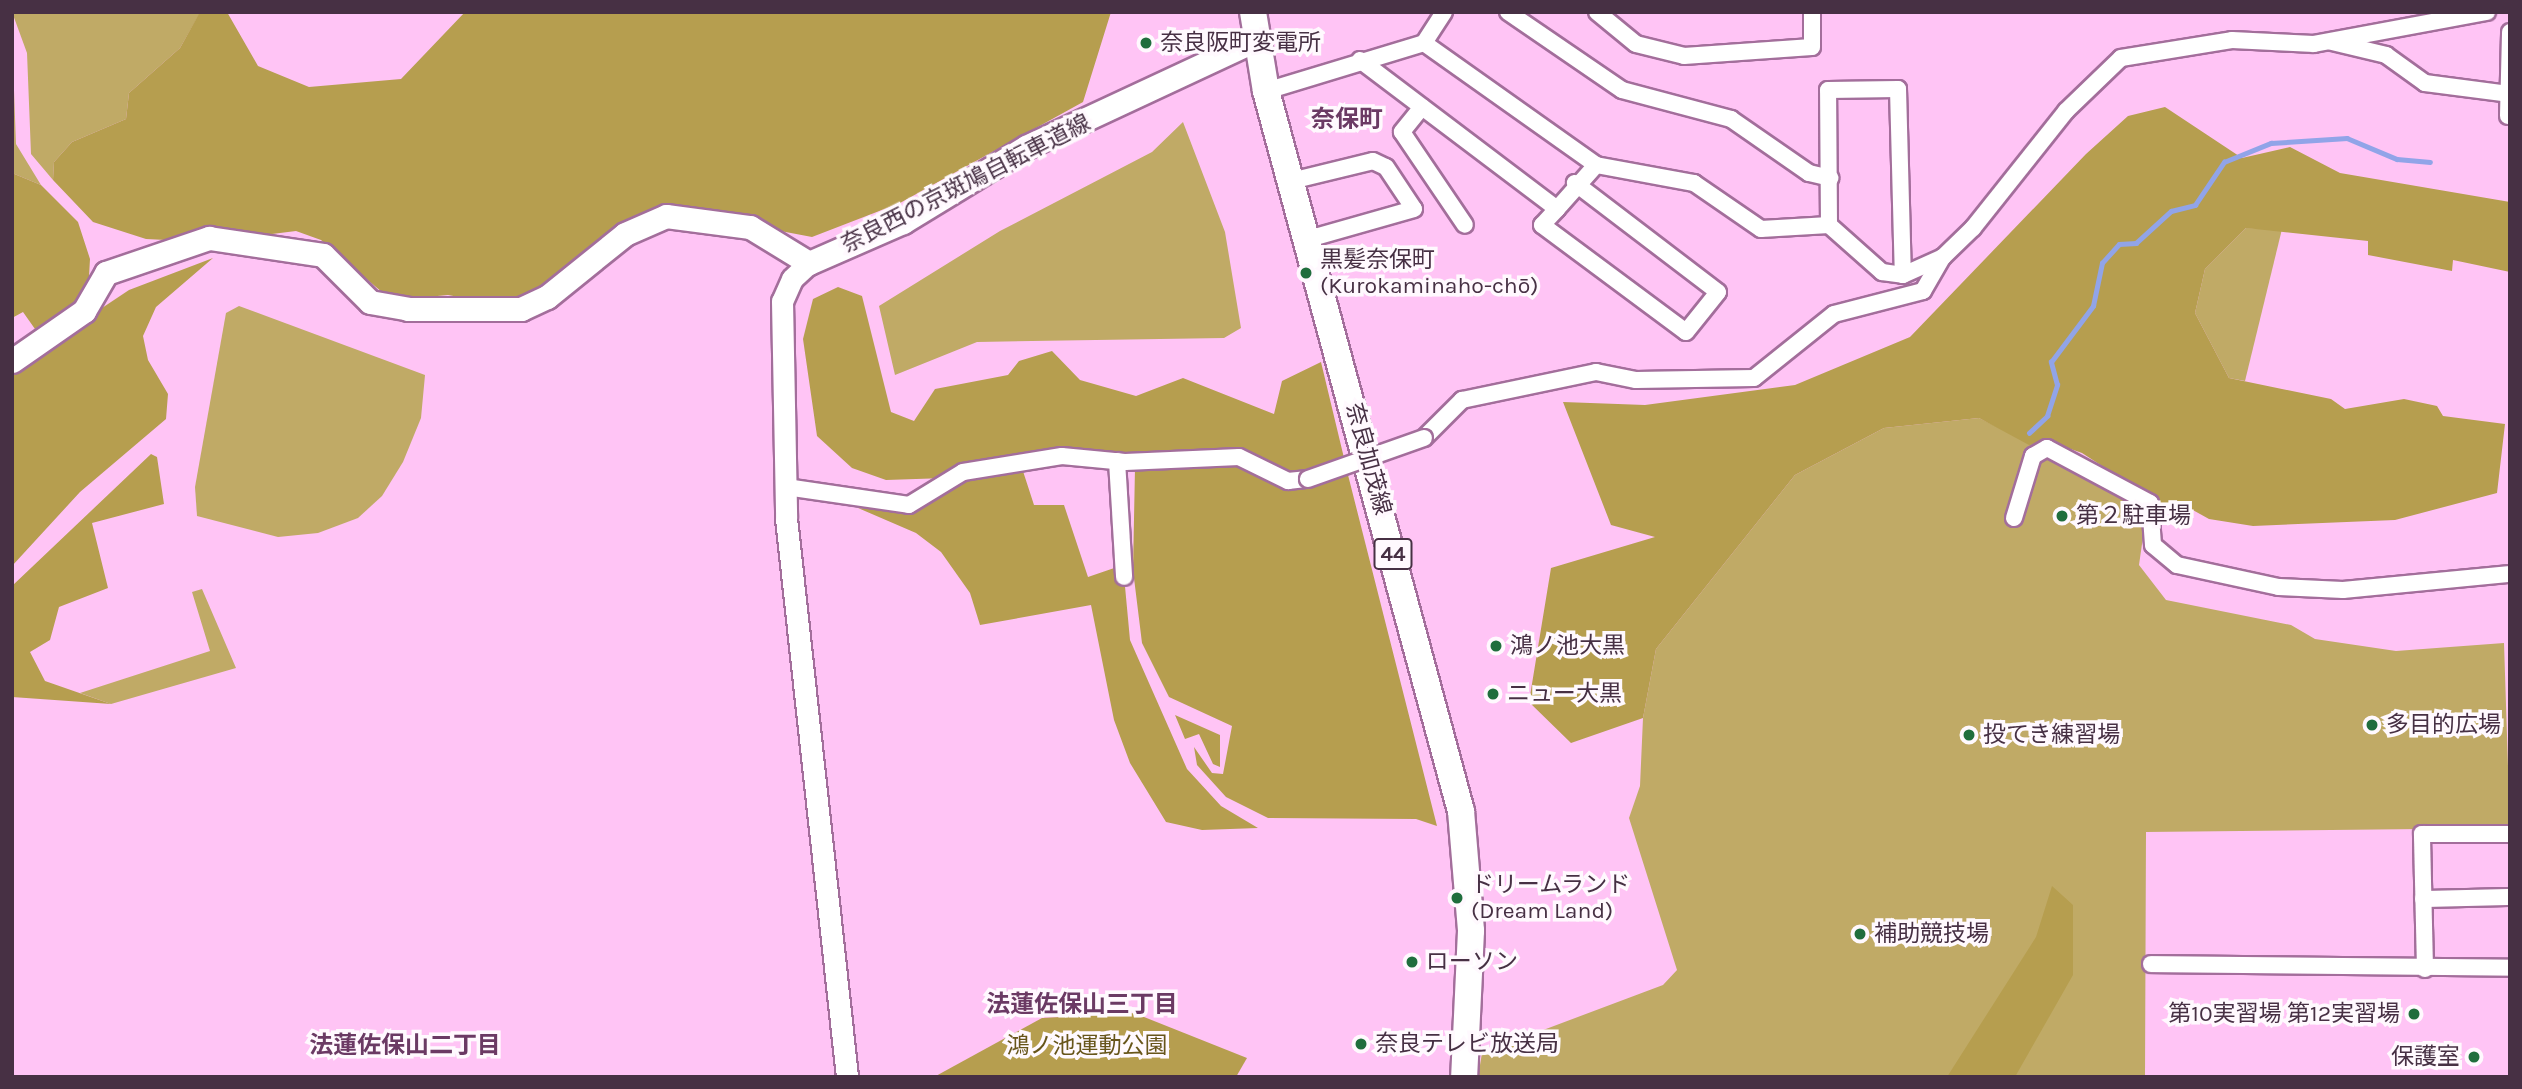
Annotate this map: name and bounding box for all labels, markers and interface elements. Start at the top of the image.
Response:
place label: 奈良阪町変電所 [1160,29,1321,57]
marker: 奈良阪町変電所 [1138,35,1154,51]
district label: 奈保町 [1311,106,1383,134]
street label: 奈良西の京斑鳩自転車道線 [837,109,1095,259]
place label: 黒髪奈保町 (Kurokaminaho-chō) [1320,246,1538,300]
marker: 黒髪奈保町 (Kurokaminaho-chō) [1298,265,1314,281]
street label: 奈良加茂線 [1340,400,1396,518]
place label: 第２駐車場 [2076,502,2191,530]
marker: 第２駐車場 [2054,508,2070,524]
road number: 44 [1372,536,1414,572]
place label: 鴻ノ池大黒 [1510,632,1625,660]
marker: 鴻ノ池大黒 [1488,638,1504,654]
place label: ニュー大黒 [1507,680,1622,708]
marker: ニュー大黒 [1485,686,1501,702]
place label: 多目的広場 [2386,711,2501,739]
marker: 多目的広場 [2364,717,2380,733]
place label: 投てき練習場 [1983,721,2121,749]
marker: 投てき練習場 [1961,727,1977,743]
place label: ドリームランド (Dream Land) [1471,871,1632,925]
marker: ドリームランド (Dream Land) [1449,890,1465,906]
place label: 補助競技場 [1874,920,1989,948]
marker: 補助競技場 [1852,926,1868,942]
place label: ローソン [1426,948,1518,976]
marker: ローソン [1404,954,1420,970]
district label: 法蓮佐保山三丁目 [986,991,1178,1019]
place label: 第10実習場 第12実習場 [2168,1000,2400,1028]
marker: 第10実習場 第12実習場 [2406,1006,2422,1022]
place label: 奈良テレビ放送局 [1375,1030,1559,1058]
district label: 法蓮佐保山二丁目 [309,1032,501,1060]
park label: 鴻ノ池運動公園 [1007,1032,1167,1060]
marker: 奈良テレビ放送局 [1353,1036,1369,1052]
place label: 保護室 [2391,1043,2460,1071]
marker: 保護室 [2466,1049,2482,1065]

